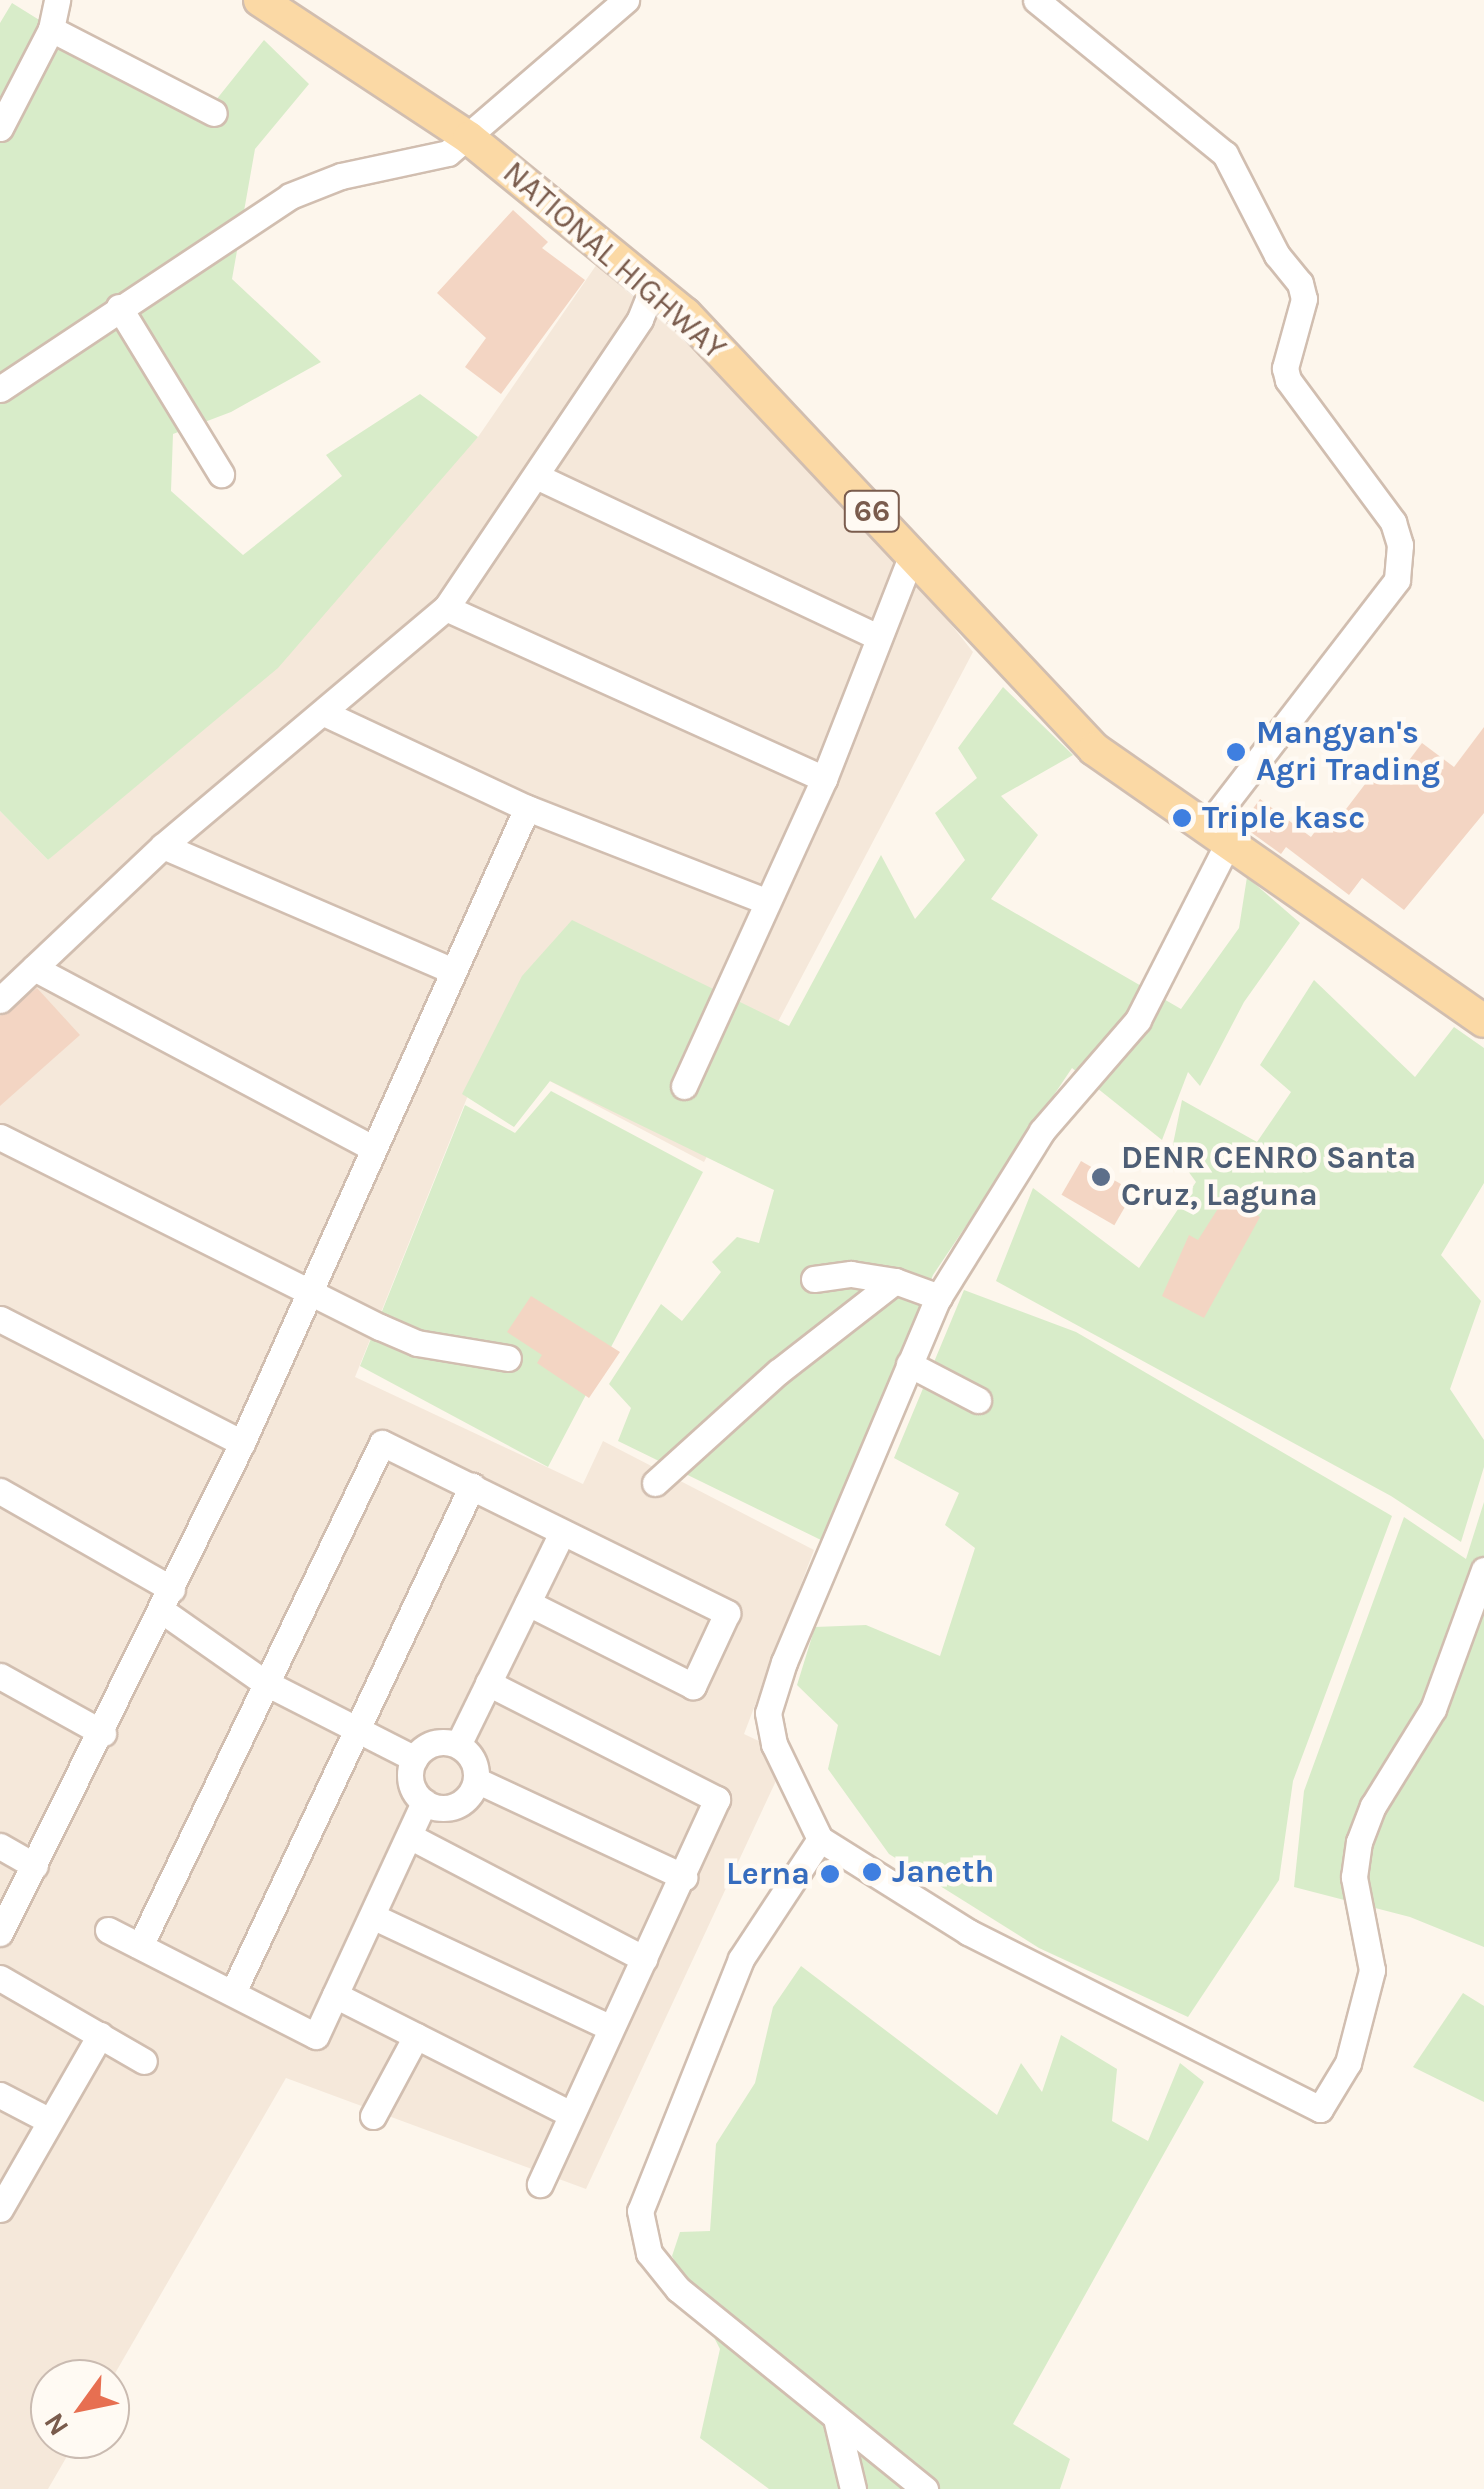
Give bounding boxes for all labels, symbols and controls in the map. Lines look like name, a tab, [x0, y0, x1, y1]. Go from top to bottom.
street label: NATIONAL HIGHWAY	[495, 154, 733, 368]
road number: 66	[842, 486, 902, 536]
place label: Mangyan's Agri Trading	[1256, 715, 1440, 790]
marker: Mangyan's Agri Trading	[1225, 741, 1247, 763]
place label: Triple kasc	[1202, 799, 1365, 837]
marker: Triple kasc	[1171, 807, 1193, 829]
place label: DENR CENRO Santa Cruz, Laguna	[1121, 1140, 1416, 1215]
marker: DENR CENRO Santa Cruz, Laguna	[1090, 1166, 1112, 1188]
place label: Janeth	[892, 1853, 994, 1891]
place label: Lerna	[726, 1855, 810, 1893]
marker: Janeth	[861, 1861, 883, 1883]
marker: Lerna	[819, 1863, 841, 1885]
north arrow	[30, 2359, 130, 2459]
text: N	[37, 2407, 75, 2442]

